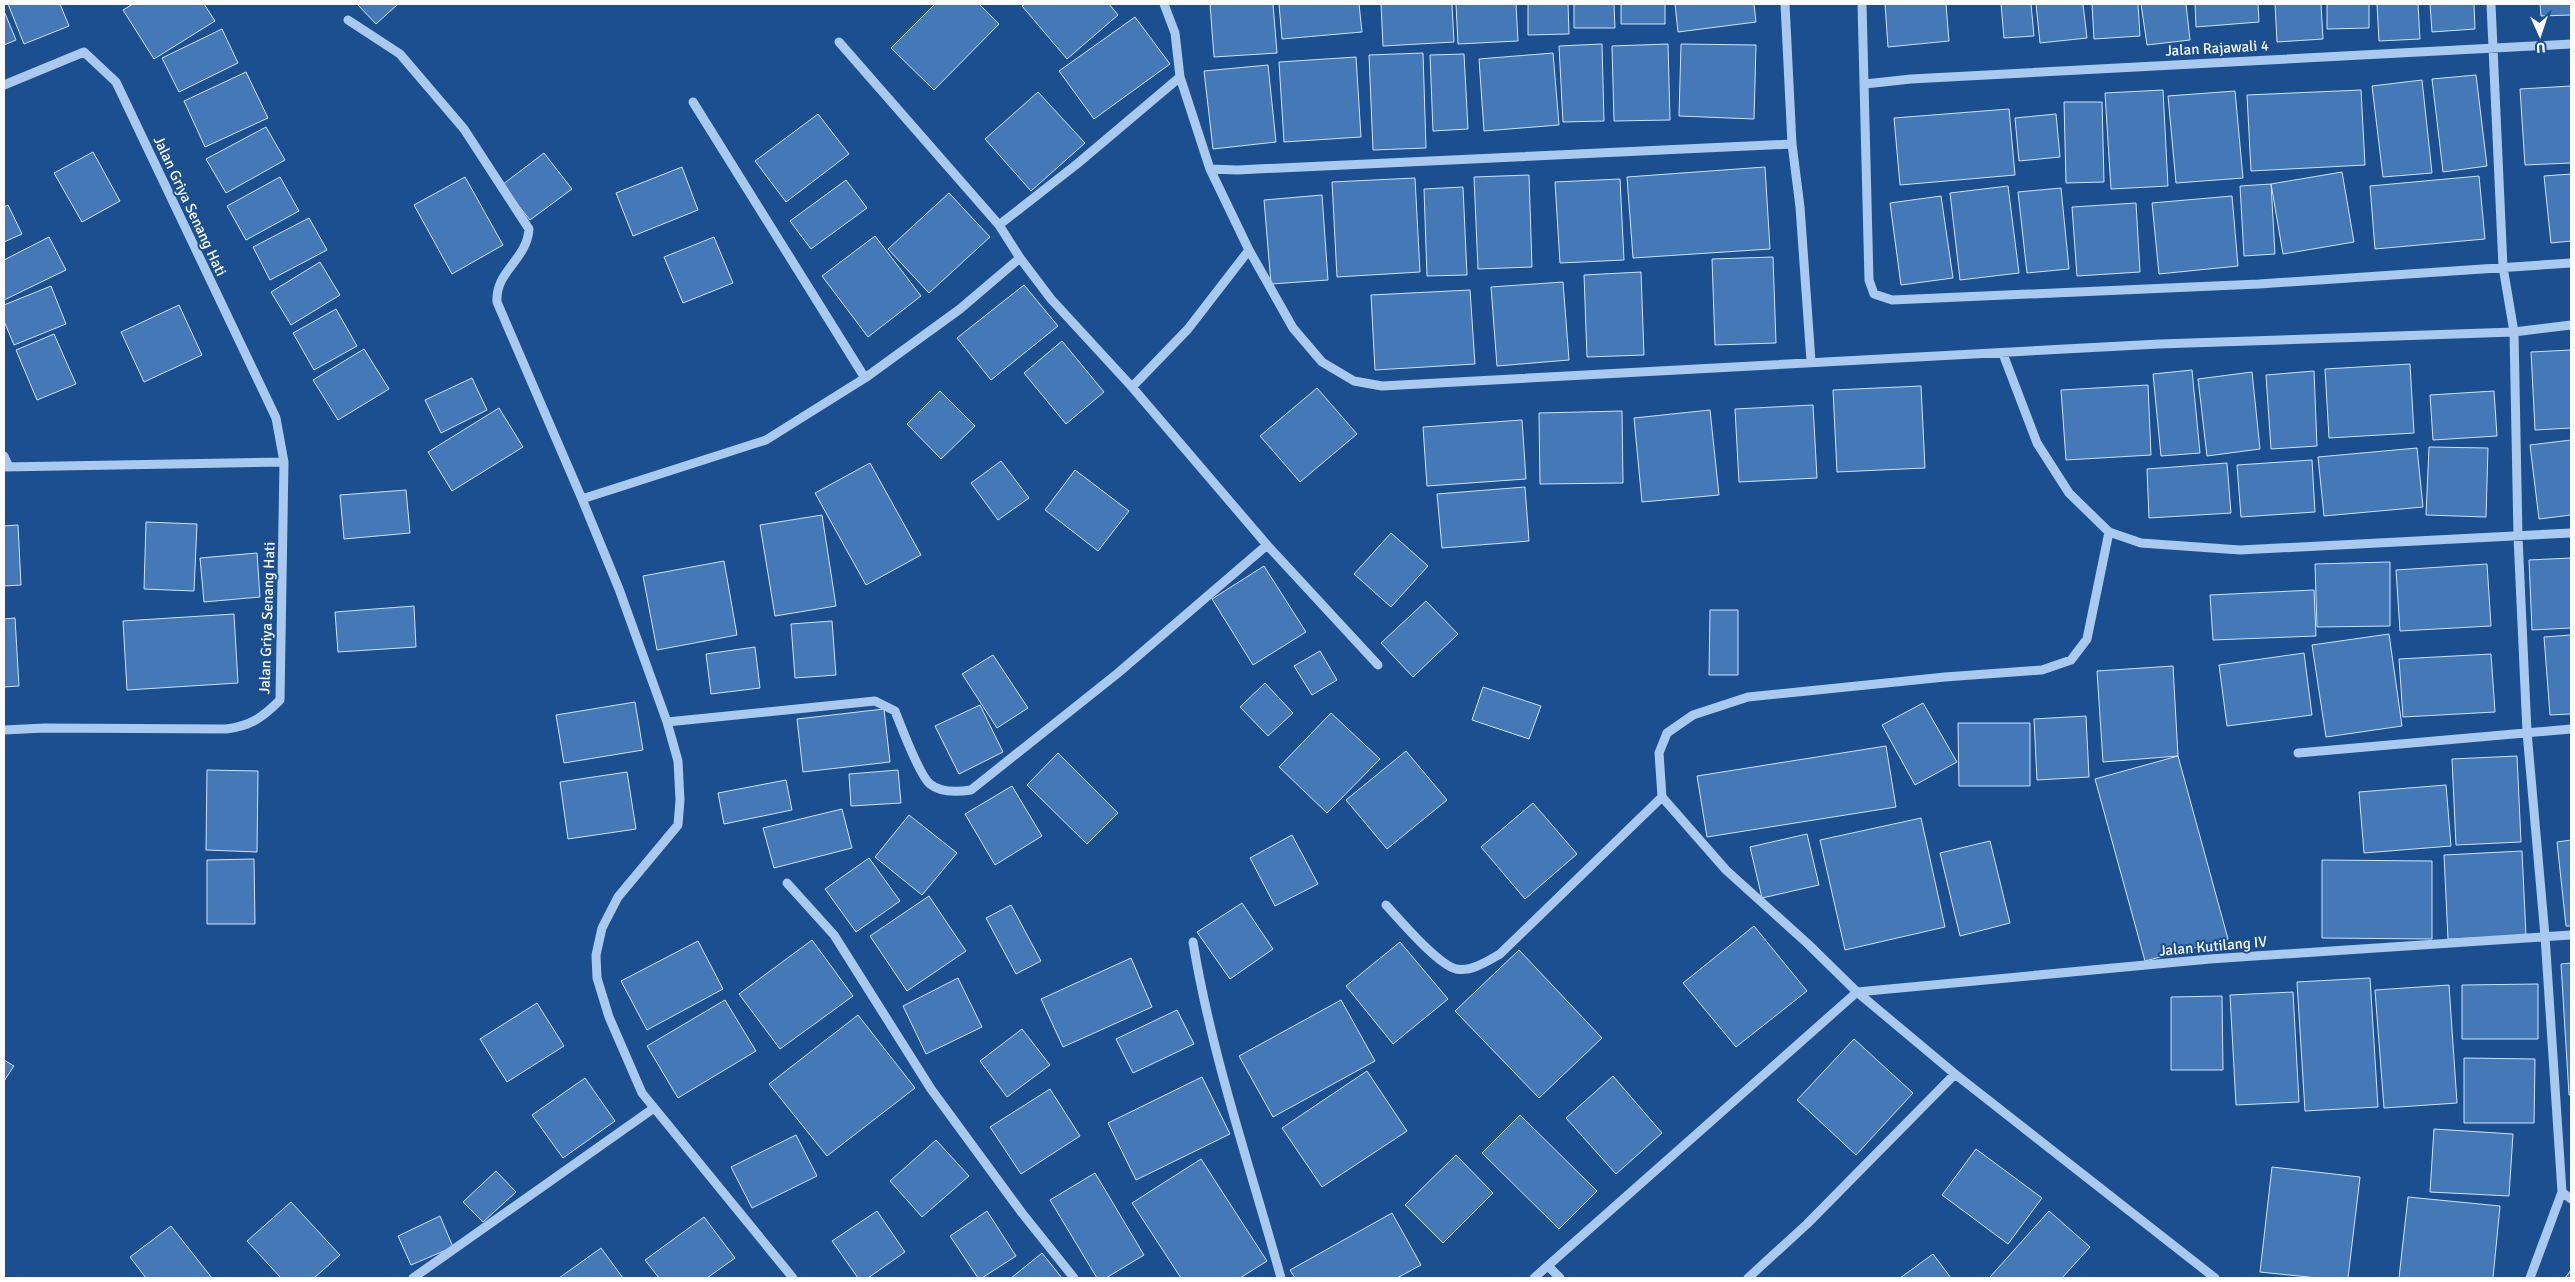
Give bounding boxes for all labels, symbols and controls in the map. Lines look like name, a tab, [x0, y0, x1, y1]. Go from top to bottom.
north arrow	[2515, 10, 2565, 60]
street label: Jalan Rajawali 4	[2165, 36, 2269, 60]
text: U	[2535, 39, 2546, 56]
street label: Jalan Griya Senang Hati	[150, 133, 230, 279]
street label: Jalan Griya Senang Hati	[255, 541, 279, 695]
street label: Jalan Kutilang IV	[2158, 932, 2268, 960]

